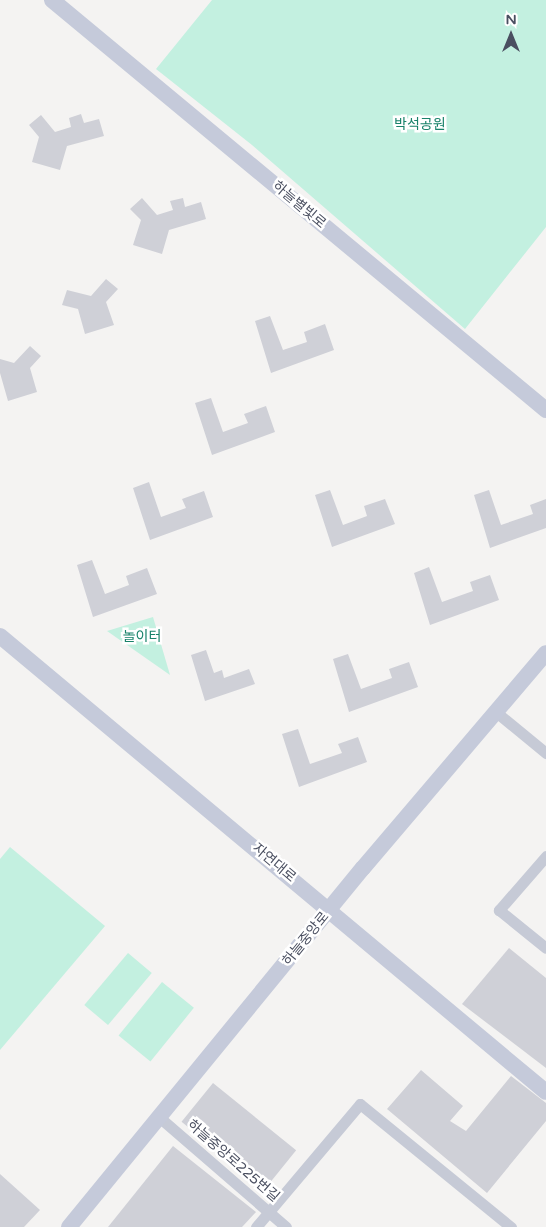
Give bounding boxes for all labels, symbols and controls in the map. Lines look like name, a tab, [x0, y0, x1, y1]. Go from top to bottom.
north arrow	[486, 10, 536, 60]
text: N	[505, 11, 517, 28]
park label: 박석공원	[394, 117, 446, 133]
street label: 하늘별빛로	[269, 178, 329, 232]
park label: 놀이터	[123, 629, 161, 645]
street label: 자연대로	[249, 840, 299, 886]
street label: 하늘중앙로	[279, 909, 333, 969]
street label: 하늘중앙로225번길	[184, 1116, 282, 1206]

